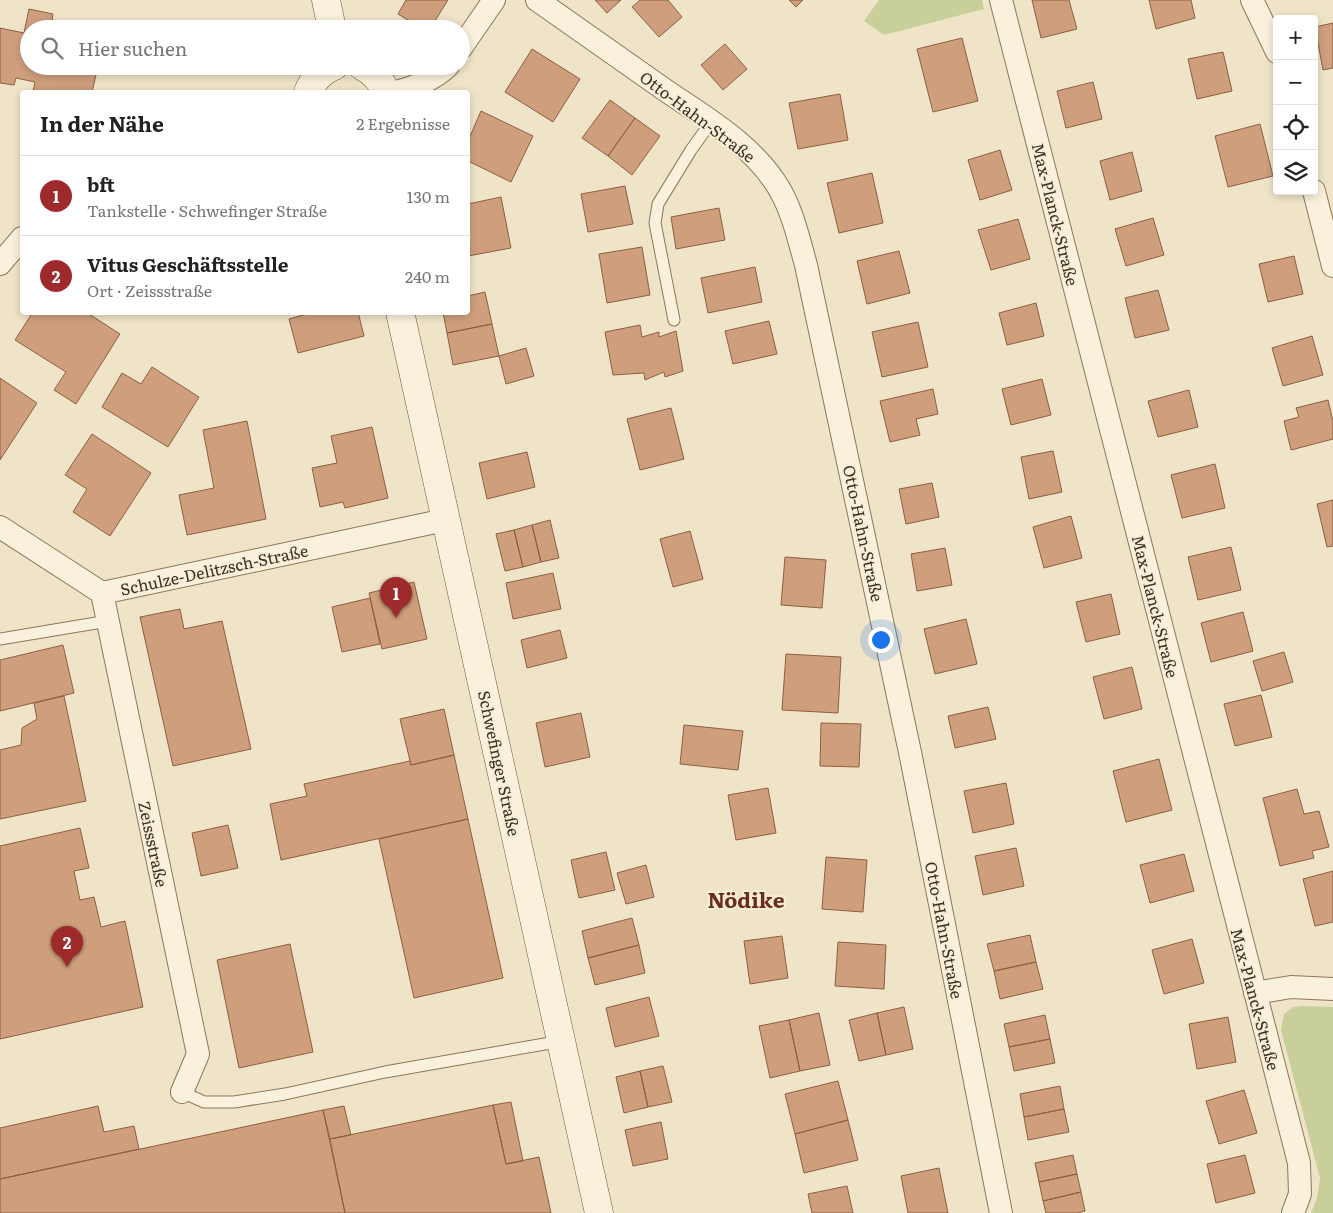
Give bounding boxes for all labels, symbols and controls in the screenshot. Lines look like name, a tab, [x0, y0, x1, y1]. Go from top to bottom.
map controls	[1273, 15, 1318, 195]
button: +	[1273, 15, 1318, 60]
search box	[20, 20, 470, 75]
icon: search	[38, 34, 66, 62]
text: Hier suchen	[78, 34, 187, 62]
button: −	[1273, 60, 1318, 105]
street label: Otto-Hahn-Straße	[635, 65, 761, 167]
button: locate	[1273, 105, 1318, 150]
text: In der Nähe	[40, 107, 164, 138]
text: 2 Ergebnisse	[356, 111, 450, 135]
street label: Max-Planck-Straße	[1027, 140, 1085, 288]
button: layers	[1273, 150, 1318, 195]
text: bft	[87, 170, 115, 198]
text: 1	[53, 184, 59, 208]
text: 130 m	[407, 184, 450, 208]
text: Tankstelle · Schwefinger Straße	[87, 198, 327, 222]
text: Vitus Geschäftsstelle	[87, 250, 289, 278]
text: 2	[52, 264, 60, 288]
text: 240 m	[405, 264, 450, 288]
text: Ort · Zeissstraße	[87, 278, 212, 302]
street label: Otto-Hahn-Straße	[838, 462, 890, 604]
street label: Max-Planck-Straße	[1127, 532, 1185, 680]
street label: Schulze-Delitzsch-Straße	[118, 537, 310, 601]
pin: 1	[380, 577, 412, 618]
your location	[868, 627, 894, 653]
street label: Schwefinger Straße	[473, 688, 527, 838]
street label: Zeissstraße	[133, 799, 175, 889]
street label: Otto-Hahn-Straße	[920, 859, 970, 1001]
district label: Nödike	[707, 883, 785, 914]
street label: Max-Planck-Straße	[1225, 925, 1287, 1073]
pin: 2	[51, 926, 83, 967]

